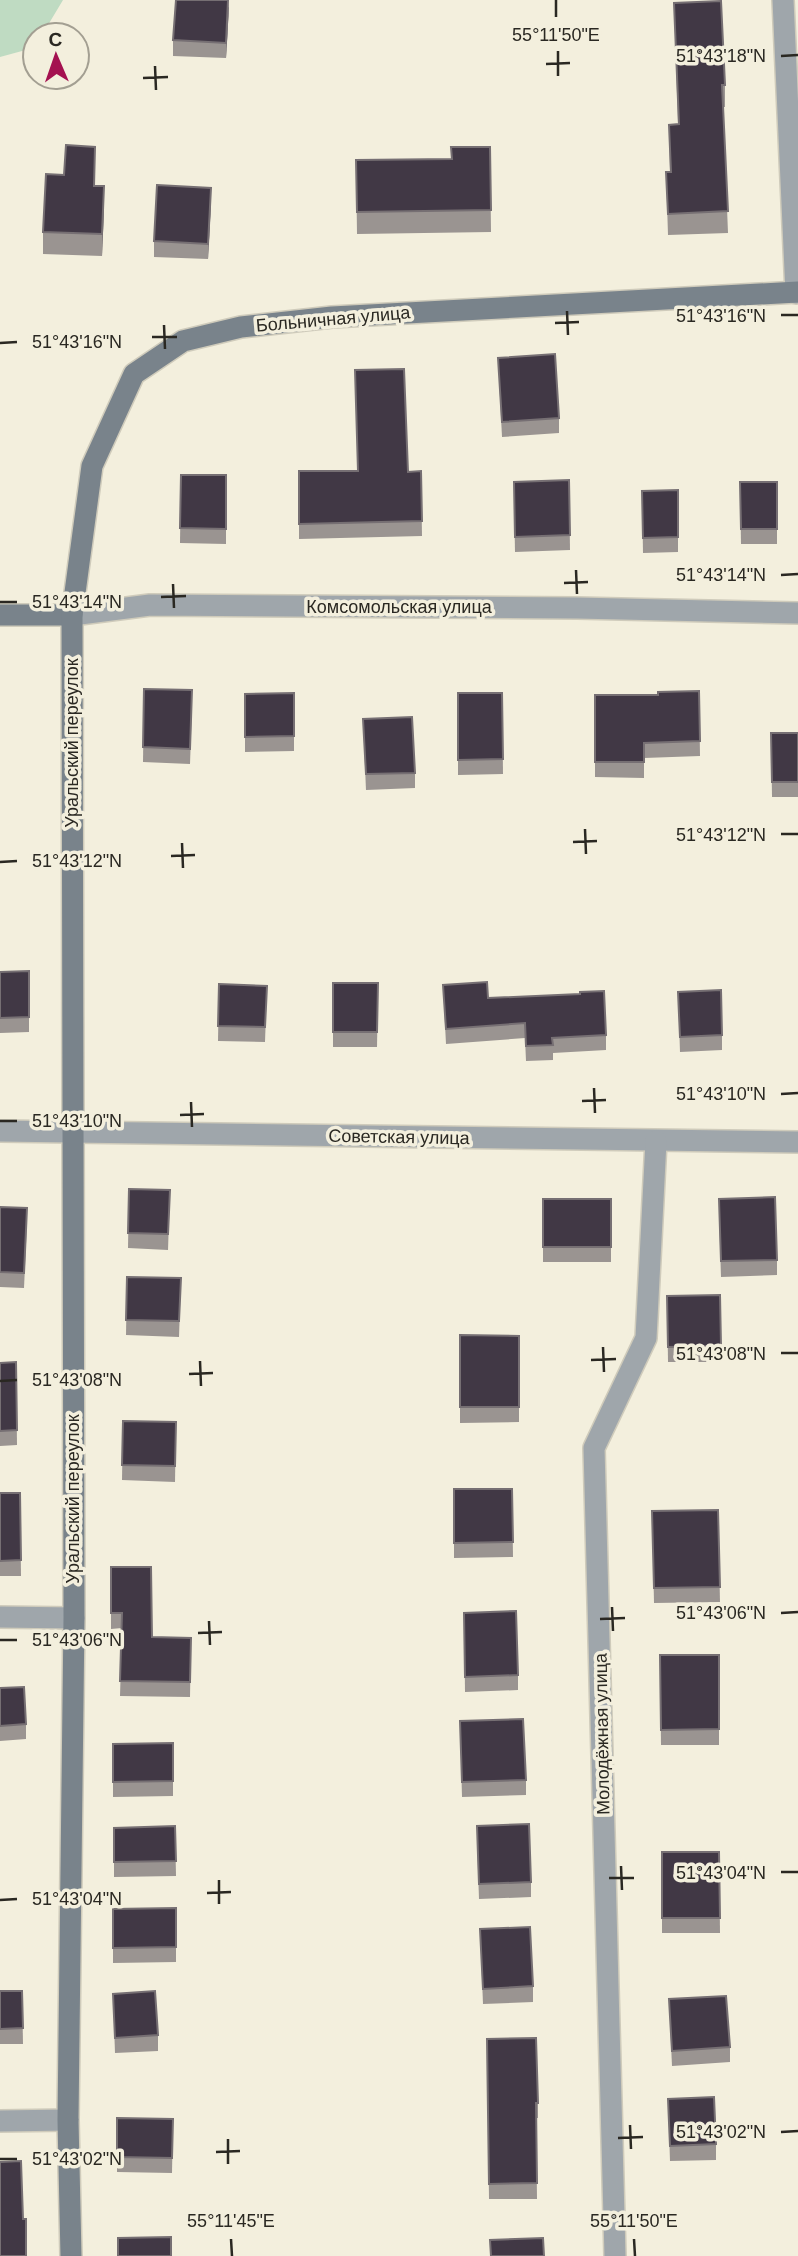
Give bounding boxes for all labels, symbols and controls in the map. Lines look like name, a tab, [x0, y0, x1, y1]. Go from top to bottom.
north arrow	[21, 21, 91, 91]
text: 55°11'50"E	[512, 25, 600, 45]
text: С	[48, 29, 63, 50]
text: 51°43'18"N	[676, 46, 766, 66]
street label: Больничная улица	[255, 302, 412, 336]
text: 51°43'16"N	[676, 306, 766, 326]
text: 51°43'16"N	[32, 332, 122, 352]
text: 51°43'14"N	[676, 565, 766, 585]
text: 51°43'14"N	[32, 592, 122, 612]
street label: Комсомольская улица	[306, 597, 493, 617]
street label: Уральский переулок	[62, 658, 82, 828]
text: 51°43'12"N	[676, 825, 766, 845]
text: 51°43'12"N	[32, 851, 122, 871]
text: 51°43'10"N	[676, 1084, 766, 1104]
text: 51°43'10"N	[32, 1111, 122, 1131]
street label: Советская улица	[328, 1126, 471, 1148]
text: 51°43'08"N	[676, 1344, 766, 1364]
text: 51°43'08"N	[32, 1370, 122, 1390]
street label: Уральский переулок	[63, 1414, 83, 1584]
text: 51°43'06"N	[676, 1603, 766, 1623]
text: 51°43'06"N	[32, 1630, 122, 1650]
street label: Молодёжная улица	[591, 1652, 613, 1815]
text: 51°43'04"N	[676, 1863, 766, 1883]
text: 51°43'04"N	[32, 1889, 122, 1909]
text: 51°43'02"N	[676, 2122, 766, 2142]
text: 51°43'02"N	[32, 2149, 122, 2169]
text: 55°11'45"E	[187, 2211, 275, 2231]
text: 55°11'50"E	[590, 2211, 678, 2231]

